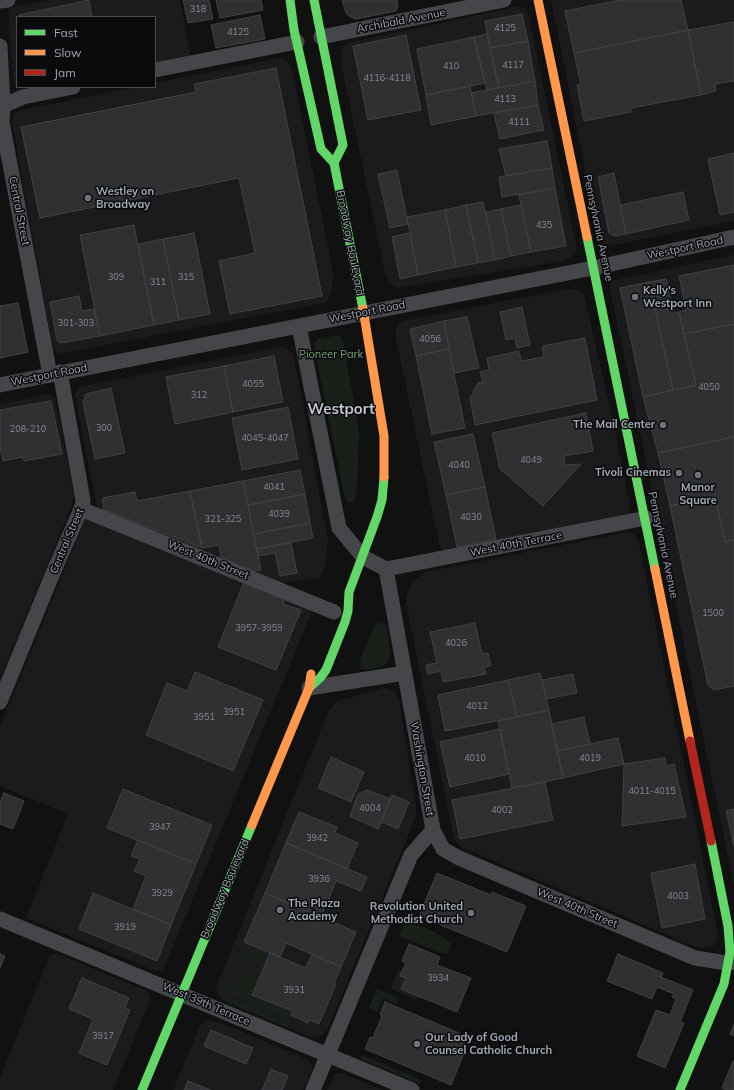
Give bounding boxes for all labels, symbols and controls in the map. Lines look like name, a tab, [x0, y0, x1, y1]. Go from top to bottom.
house number: 318	[190, 4, 206, 14]
street label: Archibald Avenue	[356, 6, 446, 36]
legend	[16, 16, 156, 88]
house number: 4125	[494, 23, 516, 33]
text: Fast	[54, 25, 78, 40]
house number: 4125	[227, 27, 249, 37]
text: Slow	[54, 45, 82, 60]
house number: 4117	[502, 60, 524, 70]
house number: 410	[443, 61, 459, 71]
text: Jam	[54, 65, 76, 80]
house number: 4116-4118	[363, 73, 411, 83]
house number: 4113	[494, 94, 516, 104]
house number: 4111	[508, 117, 530, 127]
street label: Pennsylvania Avenue	[580, 173, 616, 283]
street label: Central Street	[6, 175, 32, 247]
place label: Westley on Broadway	[96, 185, 154, 211]
street label: Broadway Boulevard	[333, 189, 367, 297]
marker: Westley on Broadway	[83, 193, 93, 203]
house number: 435	[536, 220, 552, 230]
street label: Westport Road	[646, 233, 724, 263]
house number: 309	[108, 272, 124, 282]
house number: 315	[178, 272, 194, 282]
house number: 311	[150, 277, 166, 287]
place label: Kelly's Westport Inn	[643, 284, 712, 310]
marker: Kelly's Westport Inn	[630, 292, 640, 302]
street label: Westport Road	[328, 298, 406, 326]
house number: 301-303	[58, 318, 94, 328]
house number: 4056	[419, 334, 441, 344]
park label: Pioneer Park	[299, 348, 363, 362]
street label: Westport Road	[10, 361, 88, 389]
house number: 4055	[242, 379, 264, 389]
house number: 4050	[698, 382, 720, 392]
house number: 312	[191, 390, 207, 400]
district label: Westport	[307, 400, 375, 418]
place label: The Mail Center	[573, 418, 655, 432]
marker: The Mail Center	[658, 420, 668, 430]
house number: 300	[96, 423, 112, 433]
house number: 208-210	[10, 424, 46, 434]
house number: 4045-4047	[241, 433, 289, 443]
house number: 4049	[520, 455, 542, 465]
house number: 4040	[448, 460, 470, 470]
place label: Tivoli Cinemas	[595, 466, 671, 480]
marker: Tivoli Cinemas	[674, 468, 684, 478]
marker: Manor Square	[693, 470, 703, 480]
place label: Manor Square	[679, 481, 717, 507]
house number: 4041	[263, 482, 285, 492]
street label: Pennsylvania Avenue	[645, 490, 681, 600]
street label: Central Street	[47, 506, 87, 576]
house number: 4039	[268, 509, 290, 519]
house number: 4030	[460, 512, 482, 522]
house number: 321-325	[205, 514, 241, 524]
street label: West 40th Terrace	[469, 529, 563, 559]
street label: West 40th Street	[165, 538, 251, 582]
house number: 1500	[702, 608, 724, 618]
house number: 3957-3959	[235, 623, 283, 633]
house number: 4026	[445, 638, 467, 648]
house number: 4012	[466, 701, 488, 711]
house number: 3951	[223, 707, 245, 717]
house number: 3951	[193, 712, 215, 722]
street label: Washington Street	[407, 721, 437, 817]
house number: 4010	[464, 753, 486, 763]
house number: 4019	[579, 753, 601, 763]
house number: 4011-4015	[628, 786, 676, 796]
house number: 4004	[359, 803, 381, 813]
house number: 4002	[491, 805, 513, 815]
house number: 3947	[149, 822, 171, 832]
house number: 3942	[306, 833, 328, 843]
street label: Broadway Boulevard	[198, 837, 252, 941]
house number: 3936	[308, 874, 330, 884]
street label: West 40th Street	[535, 885, 619, 931]
house number: 3929	[151, 888, 173, 898]
house number: 4003	[667, 891, 689, 901]
place label: The Plaza Academy	[288, 897, 340, 923]
place label: Revolution United Methodist Church	[370, 900, 463, 926]
marker: The Plaza Academy	[275, 905, 285, 915]
marker: Revolution United Methodist Church	[466, 908, 476, 918]
house number: 3919	[114, 922, 136, 932]
house number: 3934	[427, 973, 449, 983]
street label: West 39th Terrace	[160, 980, 252, 1028]
house number: 3931	[283, 985, 305, 995]
house number: 3917	[92, 1031, 114, 1041]
place label: Our Lady of Good Counsel Catholic Church	[425, 1031, 552, 1057]
marker: Our Lady of Good Counsel Catholic Church	[412, 1039, 422, 1049]

